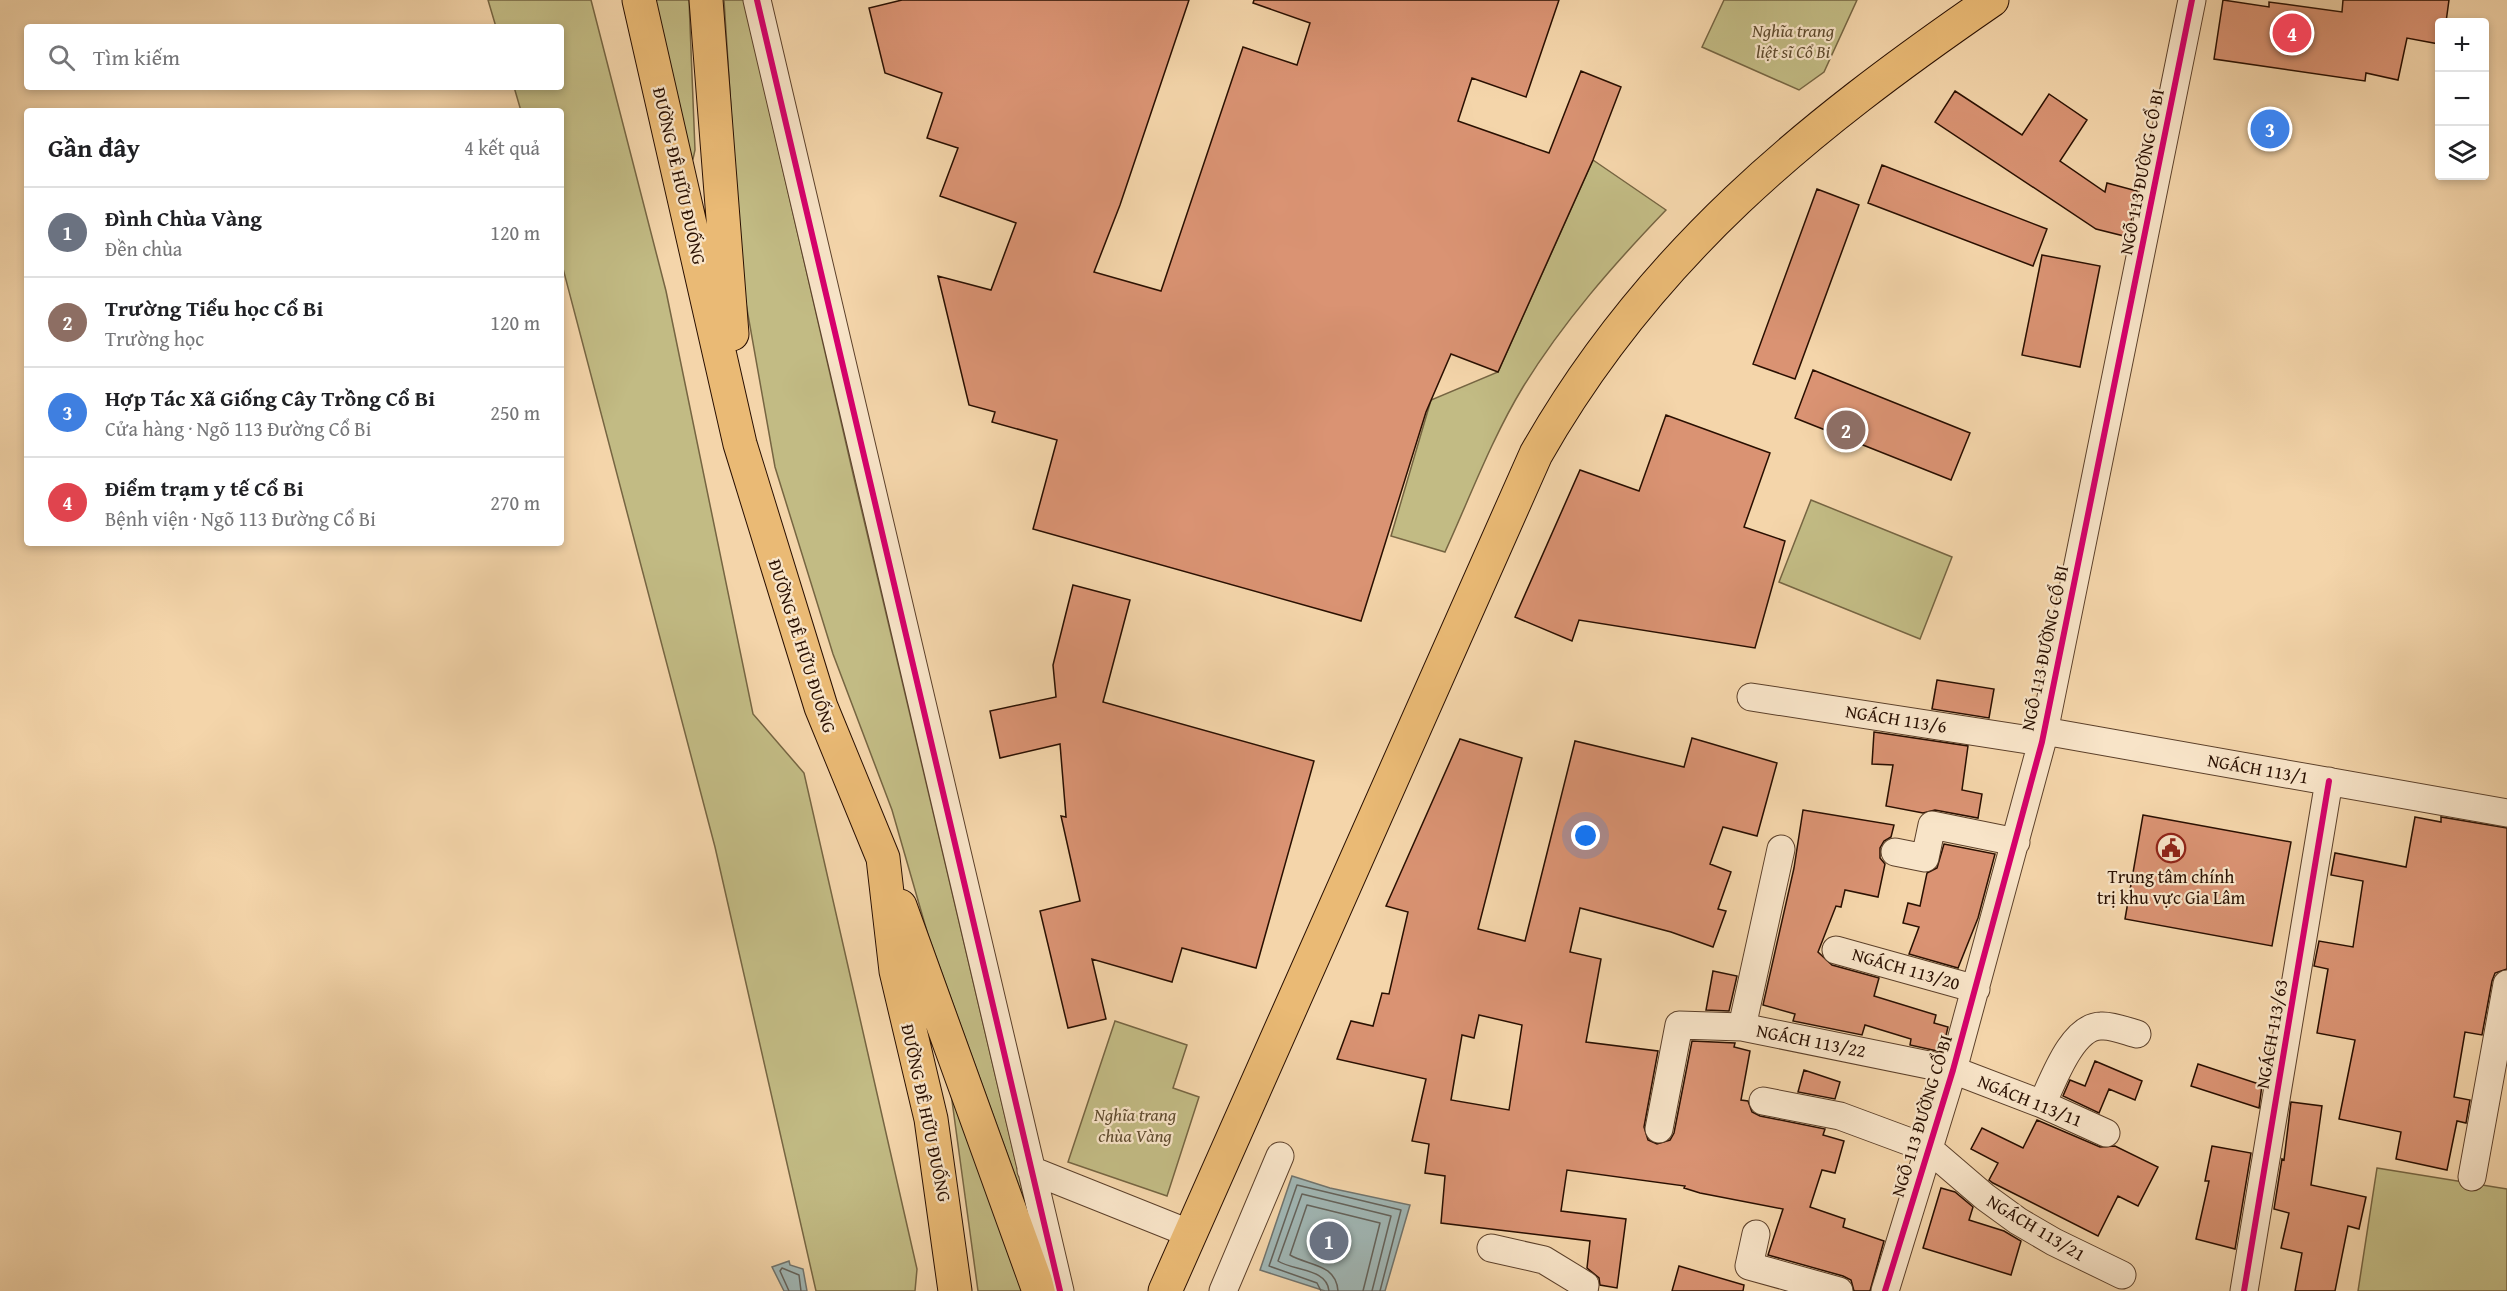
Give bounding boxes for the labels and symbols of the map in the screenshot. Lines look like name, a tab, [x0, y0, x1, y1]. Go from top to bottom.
pin: 4	[2272, 10, 2312, 56]
park label: Nghĩa trang liệt sĩ Cổ Bi	[1751, 17, 1834, 65]
street label: ĐƯỜNG ĐÊ HỮU ĐUỐNG	[646, 85, 713, 268]
street label: NGÕ 113 ĐƯỜNG CỔ BI	[2112, 87, 2171, 257]
pin: 3	[2250, 106, 2290, 152]
pin: 2	[1826, 408, 1866, 452]
street label: ĐƯỜNG ĐÊ HỮU ĐUỐNG	[762, 555, 843, 737]
street label: NGÕ 113 ĐƯỜNG CỔ BI	[2014, 563, 2075, 733]
street label: NGÁCH 113/6	[1844, 697, 1949, 740]
street label: NGÁCH 113/1	[2205, 746, 2311, 791]
your location	[1571, 821, 1600, 850]
public building icon: Trung tâm chính trị khu vực Gia Lâm	[2155, 832, 2187, 864]
place label: Trung tâm chính trị khu vực Gia Lâm	[2097, 863, 2245, 911]
street label: NGÁCH 113/20	[1849, 940, 1963, 997]
street label: NGÁCH 113/63	[2249, 977, 2294, 1091]
street label: NGÁCH 113/22	[1754, 1017, 1868, 1064]
street label: ĐƯỜNG ĐÊ HỮU ĐUỐNG	[894, 1021, 959, 1205]
street label: NGÕ 113 ĐƯỜNG CỔ BI	[1884, 1031, 1959, 1200]
street label: NGÁCH 113/11	[1974, 1067, 2087, 1134]
park label: Nghĩa trang chùa Vàng	[1093, 1101, 1176, 1149]
street label: NGÁCH 113/21	[1982, 1187, 2091, 1268]
pin: 1	[1310, 1218, 1348, 1264]

